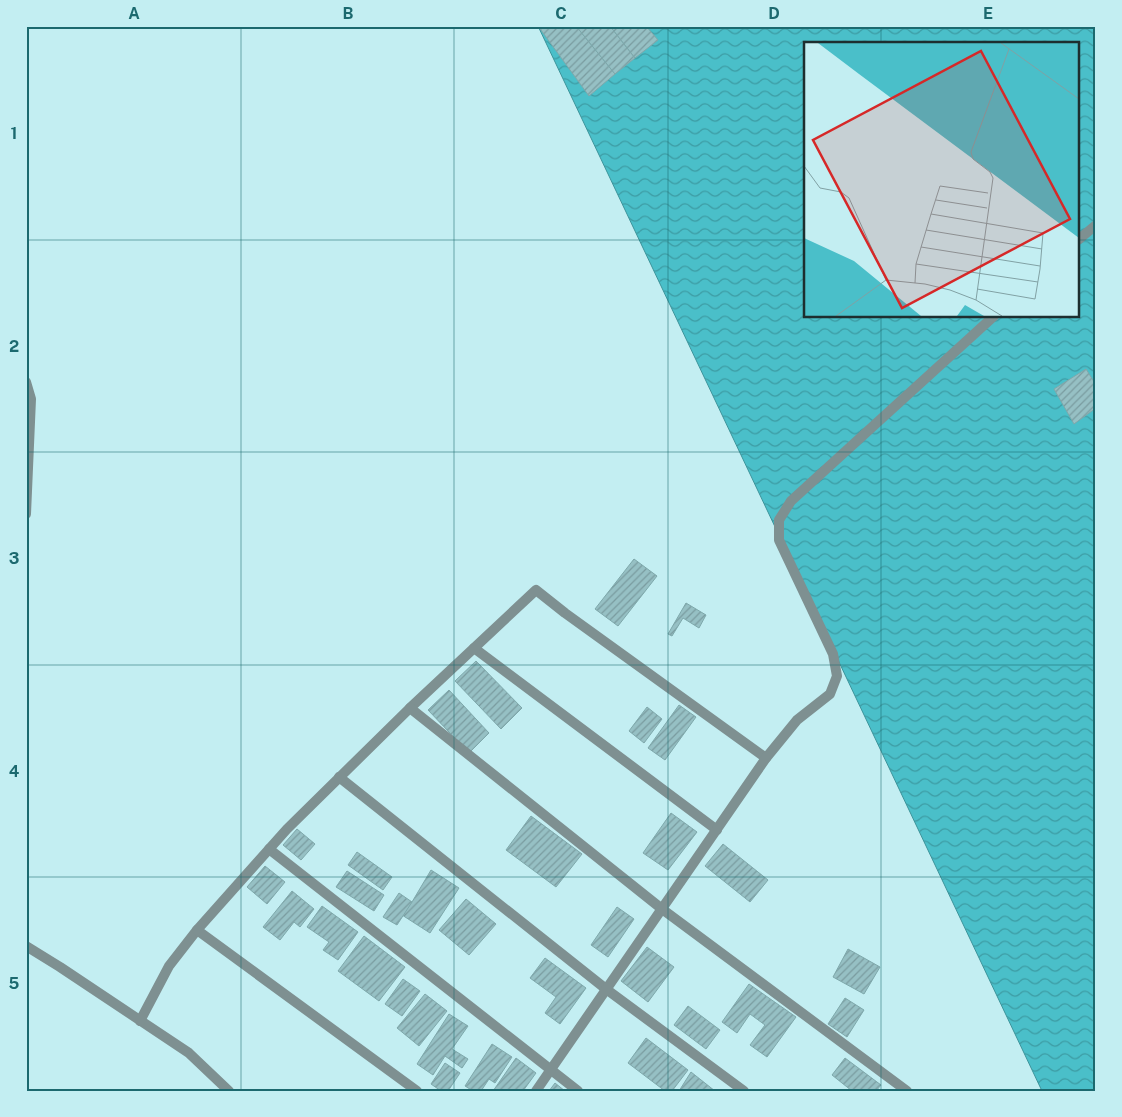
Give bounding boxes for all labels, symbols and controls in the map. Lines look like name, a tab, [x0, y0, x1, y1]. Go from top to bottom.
text: A	[128, 4, 140, 23]
text: B	[343, 4, 354, 23]
text: C	[555, 4, 567, 23]
text: D	[768, 4, 780, 23]
text: E	[983, 4, 993, 23]
inset map	[804, 42, 1080, 318]
text: 1	[11, 124, 17, 143]
text: 2	[9, 337, 19, 356]
text: 3	[9, 549, 19, 568]
text: 4	[9, 762, 20, 781]
text: 5	[9, 974, 20, 993]

